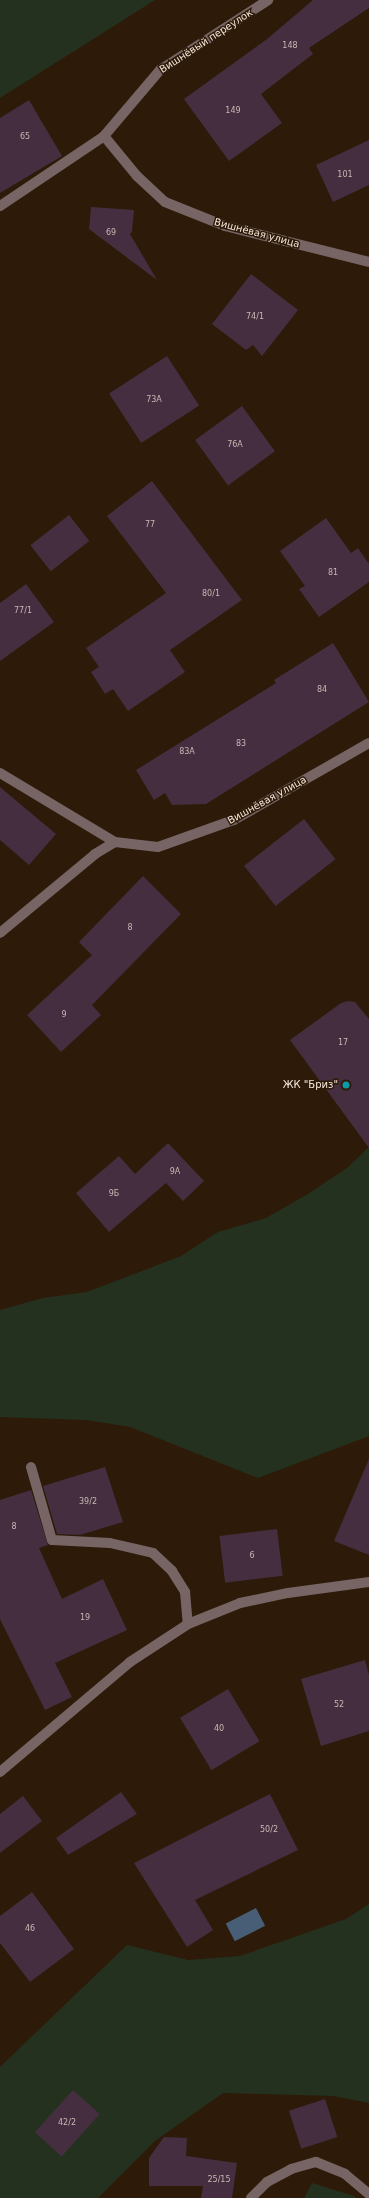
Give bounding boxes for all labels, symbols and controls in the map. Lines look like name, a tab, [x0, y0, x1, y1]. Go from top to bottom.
street label: Вишнёвый переулок	[157, 6, 255, 76]
house number: 148	[282, 41, 298, 51]
house number: 149	[225, 106, 241, 116]
house number: 65	[20, 132, 30, 142]
house number: 101	[337, 170, 353, 180]
street label: Вишнёвая улица	[213, 216, 301, 250]
house number: 69	[106, 228, 116, 238]
house number: 74/1	[246, 312, 264, 322]
house number: 73А	[146, 395, 162, 405]
house number: 76А	[227, 440, 243, 450]
house number: 77	[145, 520, 155, 530]
house number: 81	[328, 568, 338, 578]
house number: 80/1	[202, 589, 220, 599]
house number: 77/1	[14, 606, 32, 616]
house number: 84	[317, 685, 327, 695]
house number: 83	[236, 739, 246, 749]
house number: 83А	[179, 747, 195, 757]
street label: Вишнёвая улица	[226, 773, 308, 827]
house number: 8	[127, 923, 133, 933]
house number: 9	[61, 1010, 67, 1020]
house number: 17	[338, 1038, 348, 1048]
place label: ЖК "Бриз"	[283, 1079, 338, 1091]
marker: ЖК "Бриз"	[341, 1080, 351, 1090]
house number: 9А	[170, 1167, 180, 1177]
house number: 9Б	[109, 1189, 119, 1199]
house number: 39/2	[79, 1497, 97, 1507]
house number: 8	[11, 1522, 17, 1532]
house number: 6	[249, 1551, 255, 1561]
house number: 19	[80, 1613, 90, 1623]
house number: 52	[334, 1700, 344, 1710]
house number: 40	[214, 1724, 224, 1734]
house number: 50/2	[260, 1825, 278, 1835]
house number: 46	[25, 1924, 35, 1934]
house number: 42/2	[58, 2118, 76, 2128]
house number: 25/15	[207, 2175, 231, 2185]

